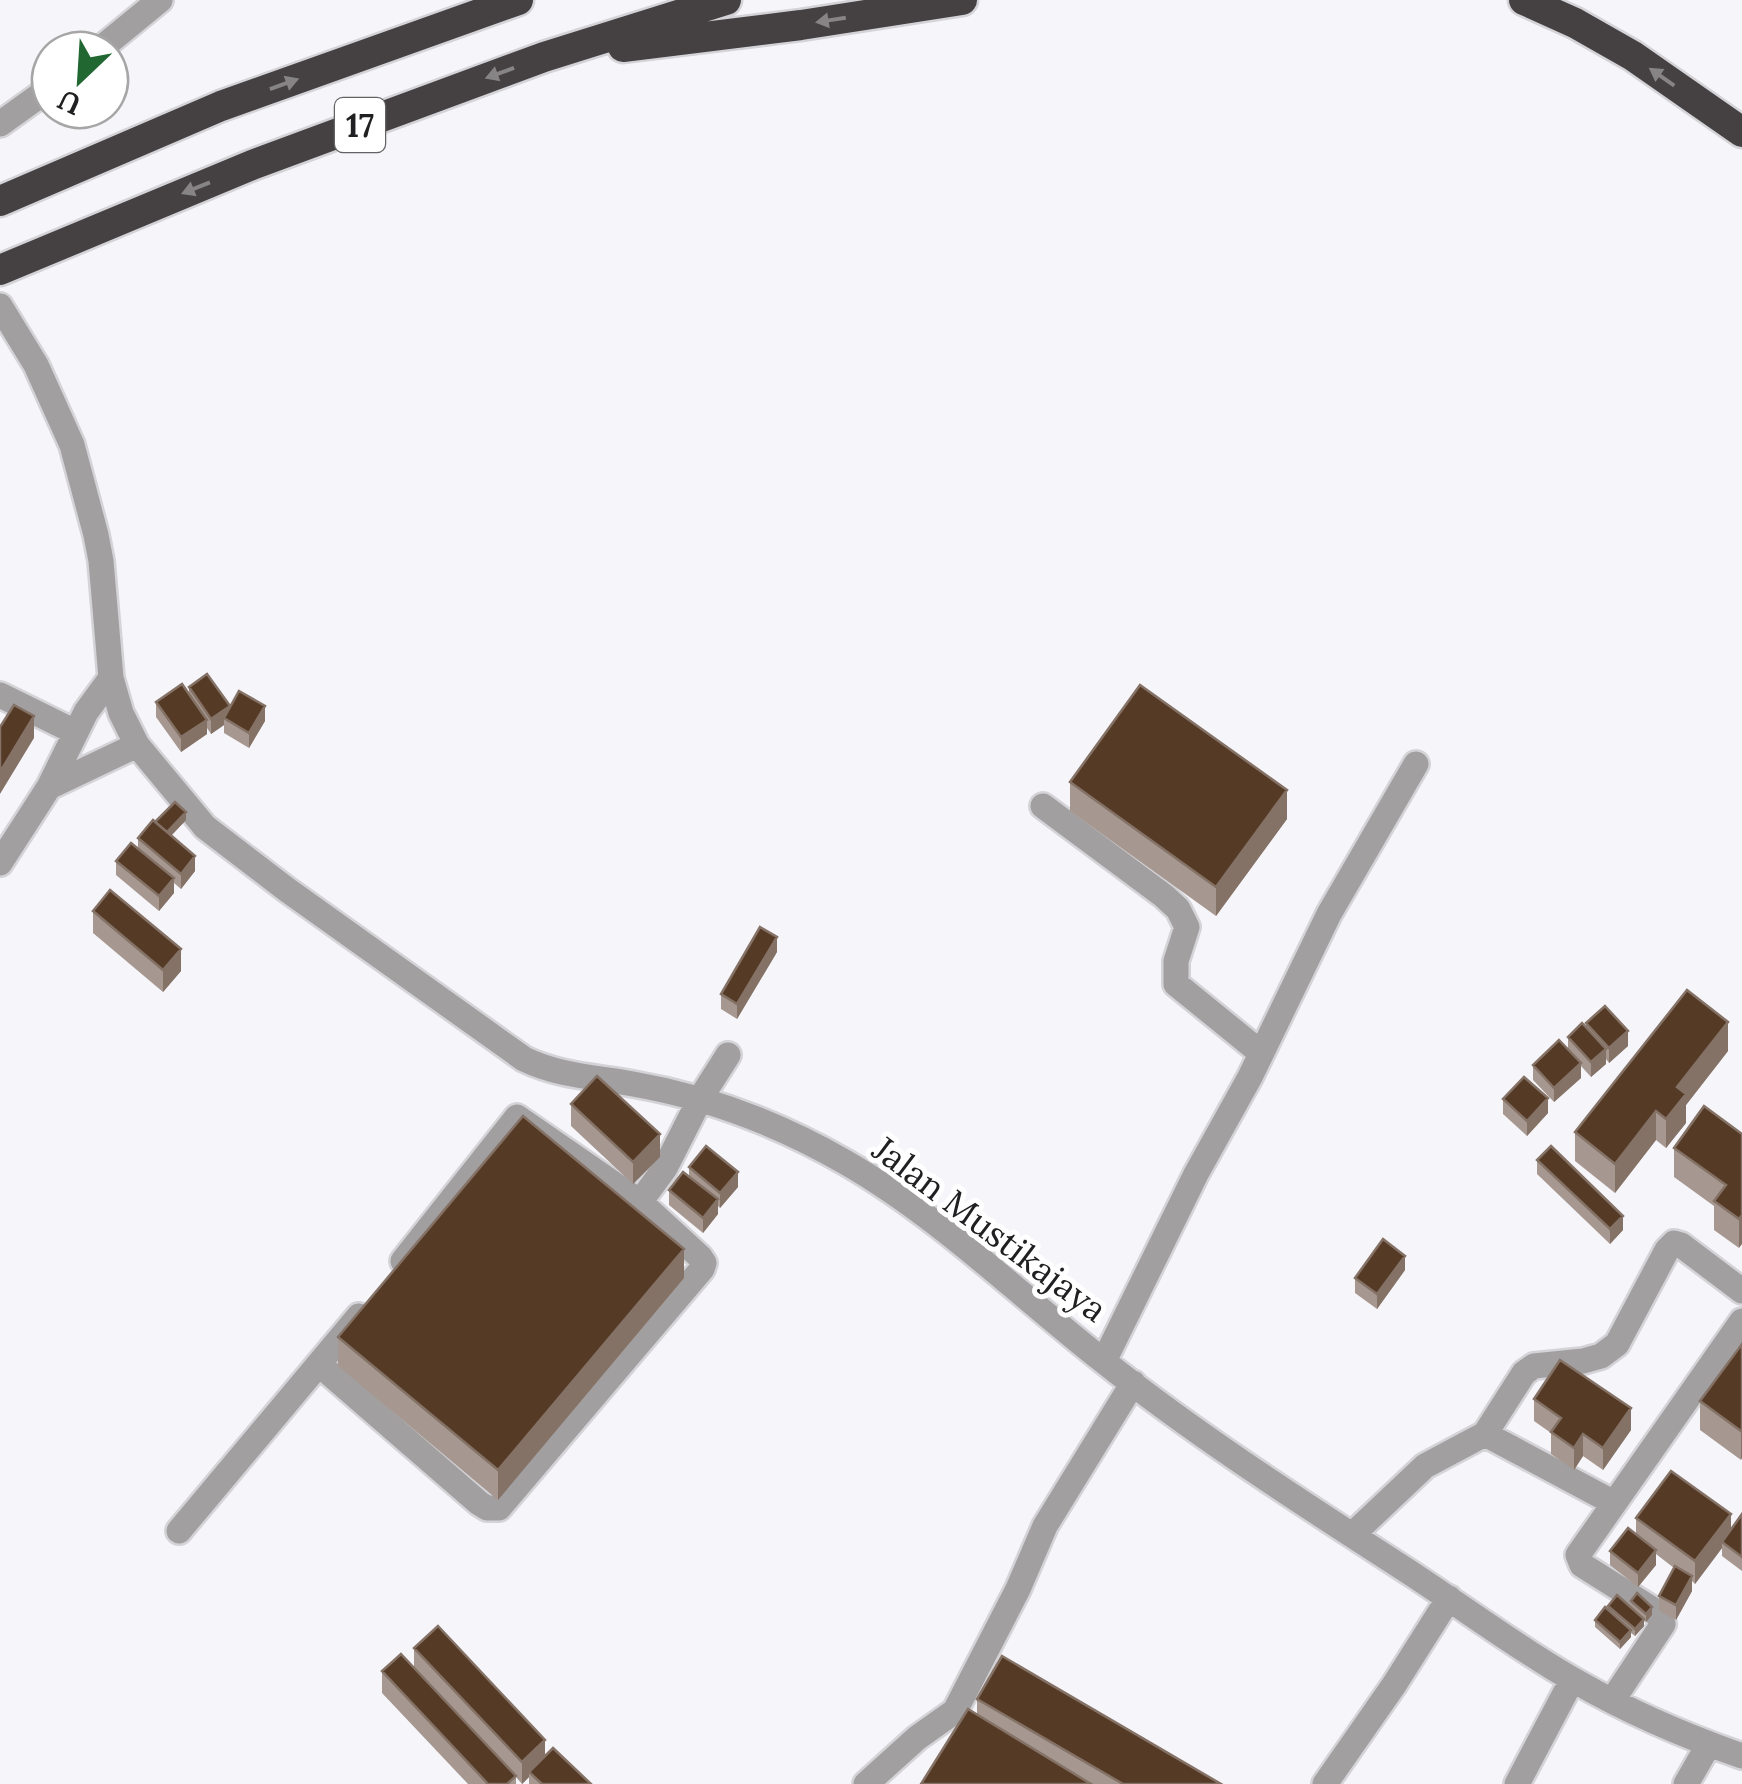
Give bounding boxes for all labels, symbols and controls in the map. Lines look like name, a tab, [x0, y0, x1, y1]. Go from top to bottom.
one-way arrow	[815, 13, 847, 29]
north arrow	[30, 30, 130, 130]
one-way arrow	[485, 66, 515, 81]
one-way arrow	[1649, 68, 1675, 87]
one-way arrow	[269, 75, 299, 90]
text: U	[52, 82, 87, 123]
road number: 17	[335, 98, 385, 152]
one-way arrow	[181, 181, 211, 197]
street label: Jalan Mustikajaya	[863, 1126, 1116, 1332]

